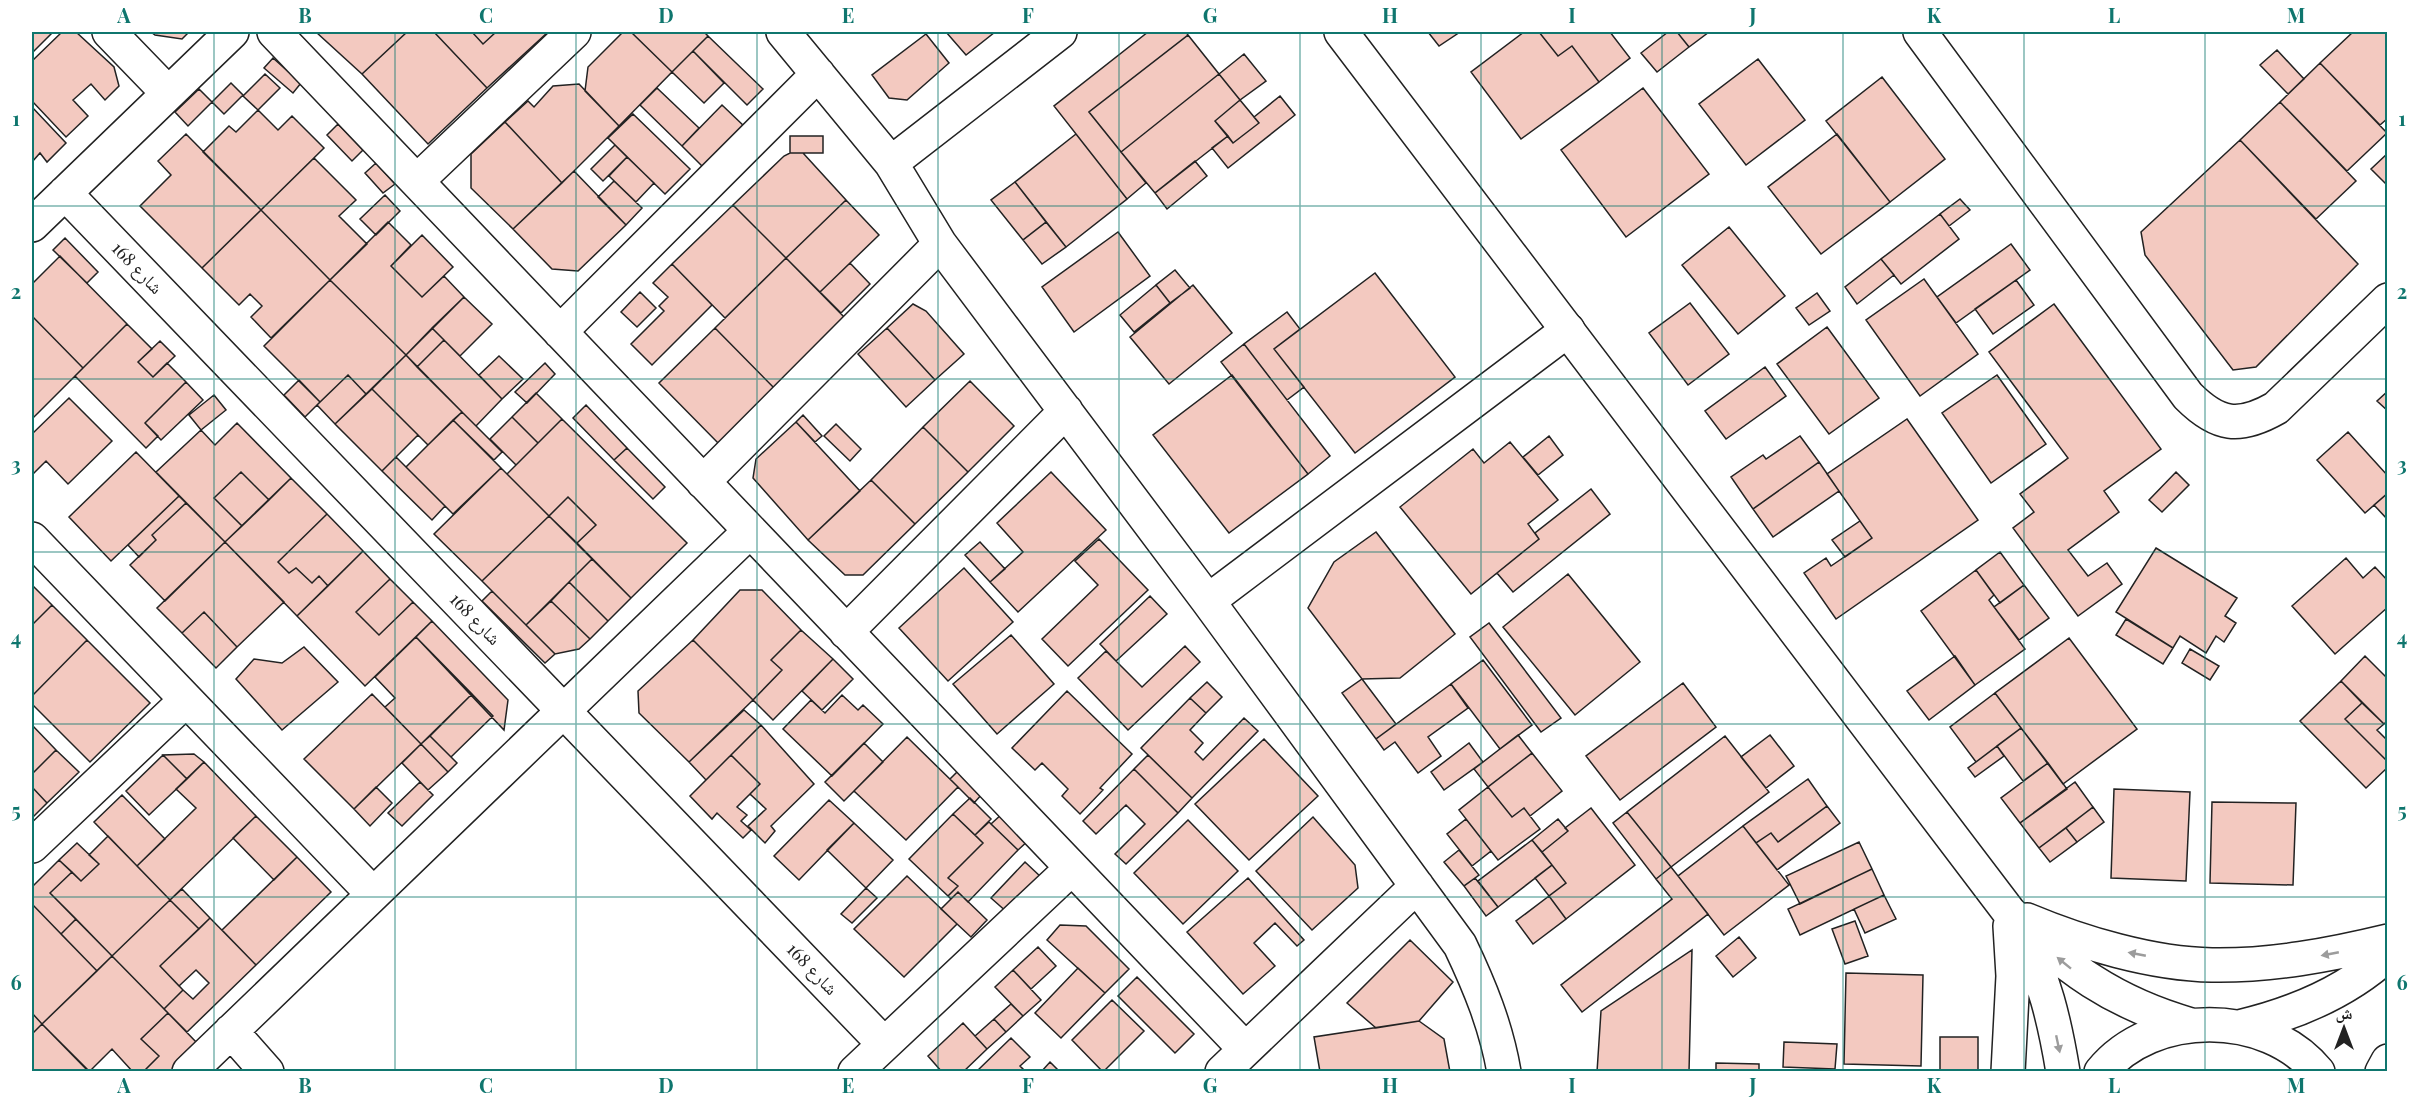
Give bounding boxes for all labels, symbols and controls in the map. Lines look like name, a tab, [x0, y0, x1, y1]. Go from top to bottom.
text: A	[116, 1, 131, 28]
text: B	[298, 1, 312, 28]
text: C	[479, 1, 493, 28]
text: D	[658, 1, 674, 28]
text: E	[842, 1, 854, 28]
text: F	[1022, 1, 1034, 28]
text: G	[1203, 1, 1218, 28]
text: H	[1382, 1, 1398, 28]
text: I	[1568, 1, 1576, 28]
text: J	[1748, 1, 1757, 28]
text: K	[1927, 1, 1942, 28]
text: L	[2108, 1, 2120, 28]
text: M	[2287, 1, 2305, 28]
text: 1	[12, 104, 20, 131]
text: 1	[2398, 104, 2406, 131]
street label: شارع 168	[107, 236, 169, 299]
text: 2	[11, 277, 21, 304]
text: 2	[2397, 277, 2407, 304]
text: 3	[11, 450, 21, 477]
text: 3	[2397, 450, 2407, 477]
street label: شارع 168	[445, 587, 507, 650]
text: 4	[11, 623, 21, 650]
text: 4	[2397, 623, 2407, 650]
text: 5	[11, 796, 21, 823]
text: 5	[2397, 796, 2407, 823]
street label: شارع 168	[782, 937, 844, 1000]
one-way arrow	[2127, 949, 2146, 958]
one-way arrow	[2321, 950, 2340, 959]
one-way arrow	[2056, 957, 2072, 970]
text: 6	[10, 968, 22, 995]
text: 6	[2396, 968, 2408, 995]
north arrow	[2314, 998, 2374, 1058]
text: ش	[2336, 1002, 2353, 1023]
one-way arrow	[2054, 1035, 2064, 1054]
text: A	[116, 1071, 131, 1098]
text: B	[298, 1071, 312, 1098]
text: C	[479, 1071, 493, 1098]
text: D	[658, 1071, 674, 1098]
text: E	[842, 1071, 854, 1098]
text: F	[1022, 1071, 1034, 1098]
text: G	[1203, 1071, 1218, 1098]
text: H	[1382, 1071, 1398, 1098]
text: I	[1568, 1071, 1576, 1098]
text: J	[1748, 1071, 1757, 1098]
text: K	[1927, 1071, 1942, 1098]
text: L	[2108, 1071, 2120, 1098]
text: M	[2287, 1071, 2305, 1098]

